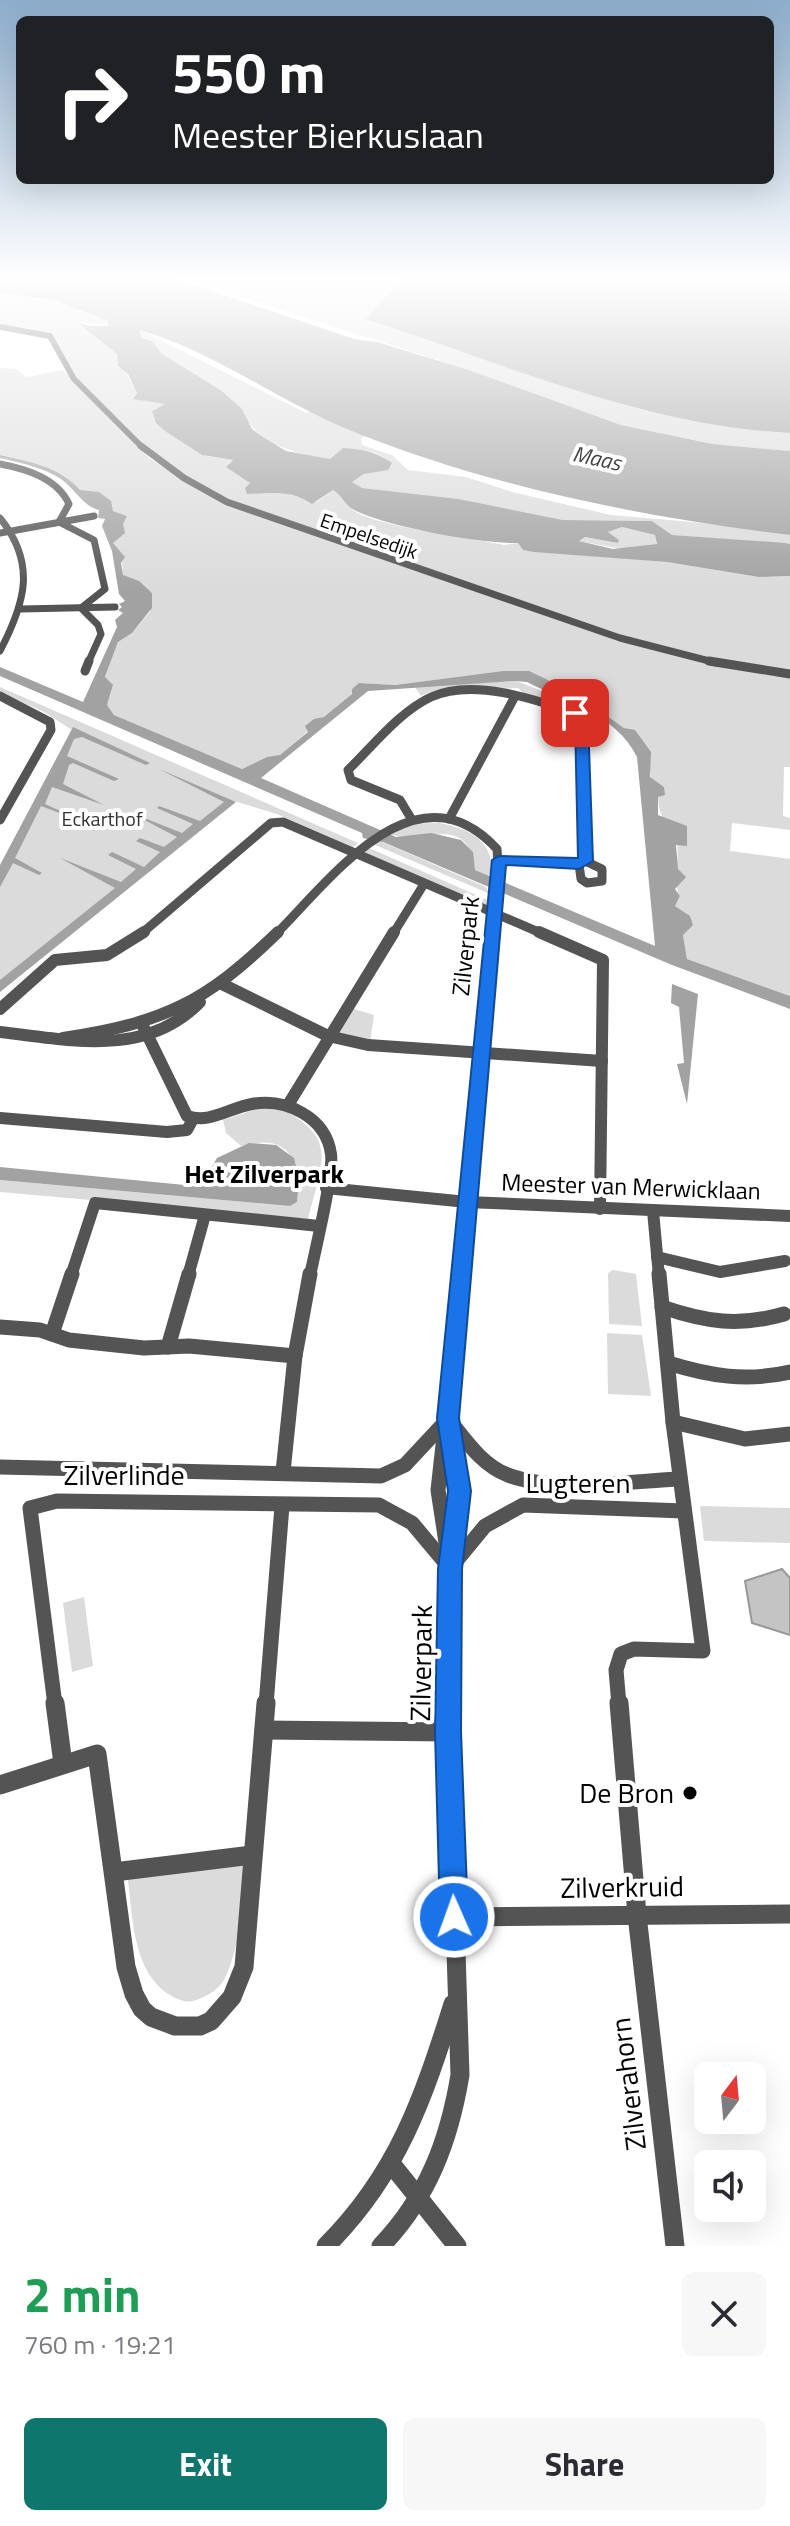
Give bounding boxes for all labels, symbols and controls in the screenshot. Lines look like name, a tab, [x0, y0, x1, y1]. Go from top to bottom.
text: 550 m	[172, 30, 325, 115]
icon: right	[40, 48, 144, 152]
text: Meester Bierkuslaan	[172, 107, 484, 162]
water label: Maas	[570, 436, 626, 480]
street label: Empelsedijk	[316, 504, 423, 567]
pin	[541, 679, 609, 747]
icon: arrive	[553, 691, 597, 735]
park label: Eckarthof	[62, 803, 143, 834]
street label: Zilverpark	[442, 894, 488, 997]
district label: Het Zilverpark	[184, 1154, 344, 1193]
street label: Meester van Merwicklaan	[501, 1163, 761, 1209]
street label: Zilverlinde	[63, 1453, 185, 1496]
street label: Lugteren	[525, 1461, 631, 1504]
street label: Zilverpark	[398, 1604, 443, 1722]
place label: De Bron	[579, 1771, 674, 1814]
marker: De Bron	[681, 1784, 699, 1802]
street label: Zilverkruid	[560, 1864, 684, 1909]
position arrow	[412, 1875, 496, 1959]
street label: Zilverahorn	[598, 2015, 657, 2153]
north arrow	[694, 2062, 766, 2134]
map controls	[694, 2062, 766, 2222]
button: sound	[694, 2150, 766, 2222]
text: 2 min	[24, 2258, 141, 2331]
button: close	[682, 2272, 766, 2356]
text: 760 m · 19:21	[24, 2325, 176, 2364]
button: Exit	[24, 2418, 387, 2510]
button: Share	[403, 2418, 766, 2510]

